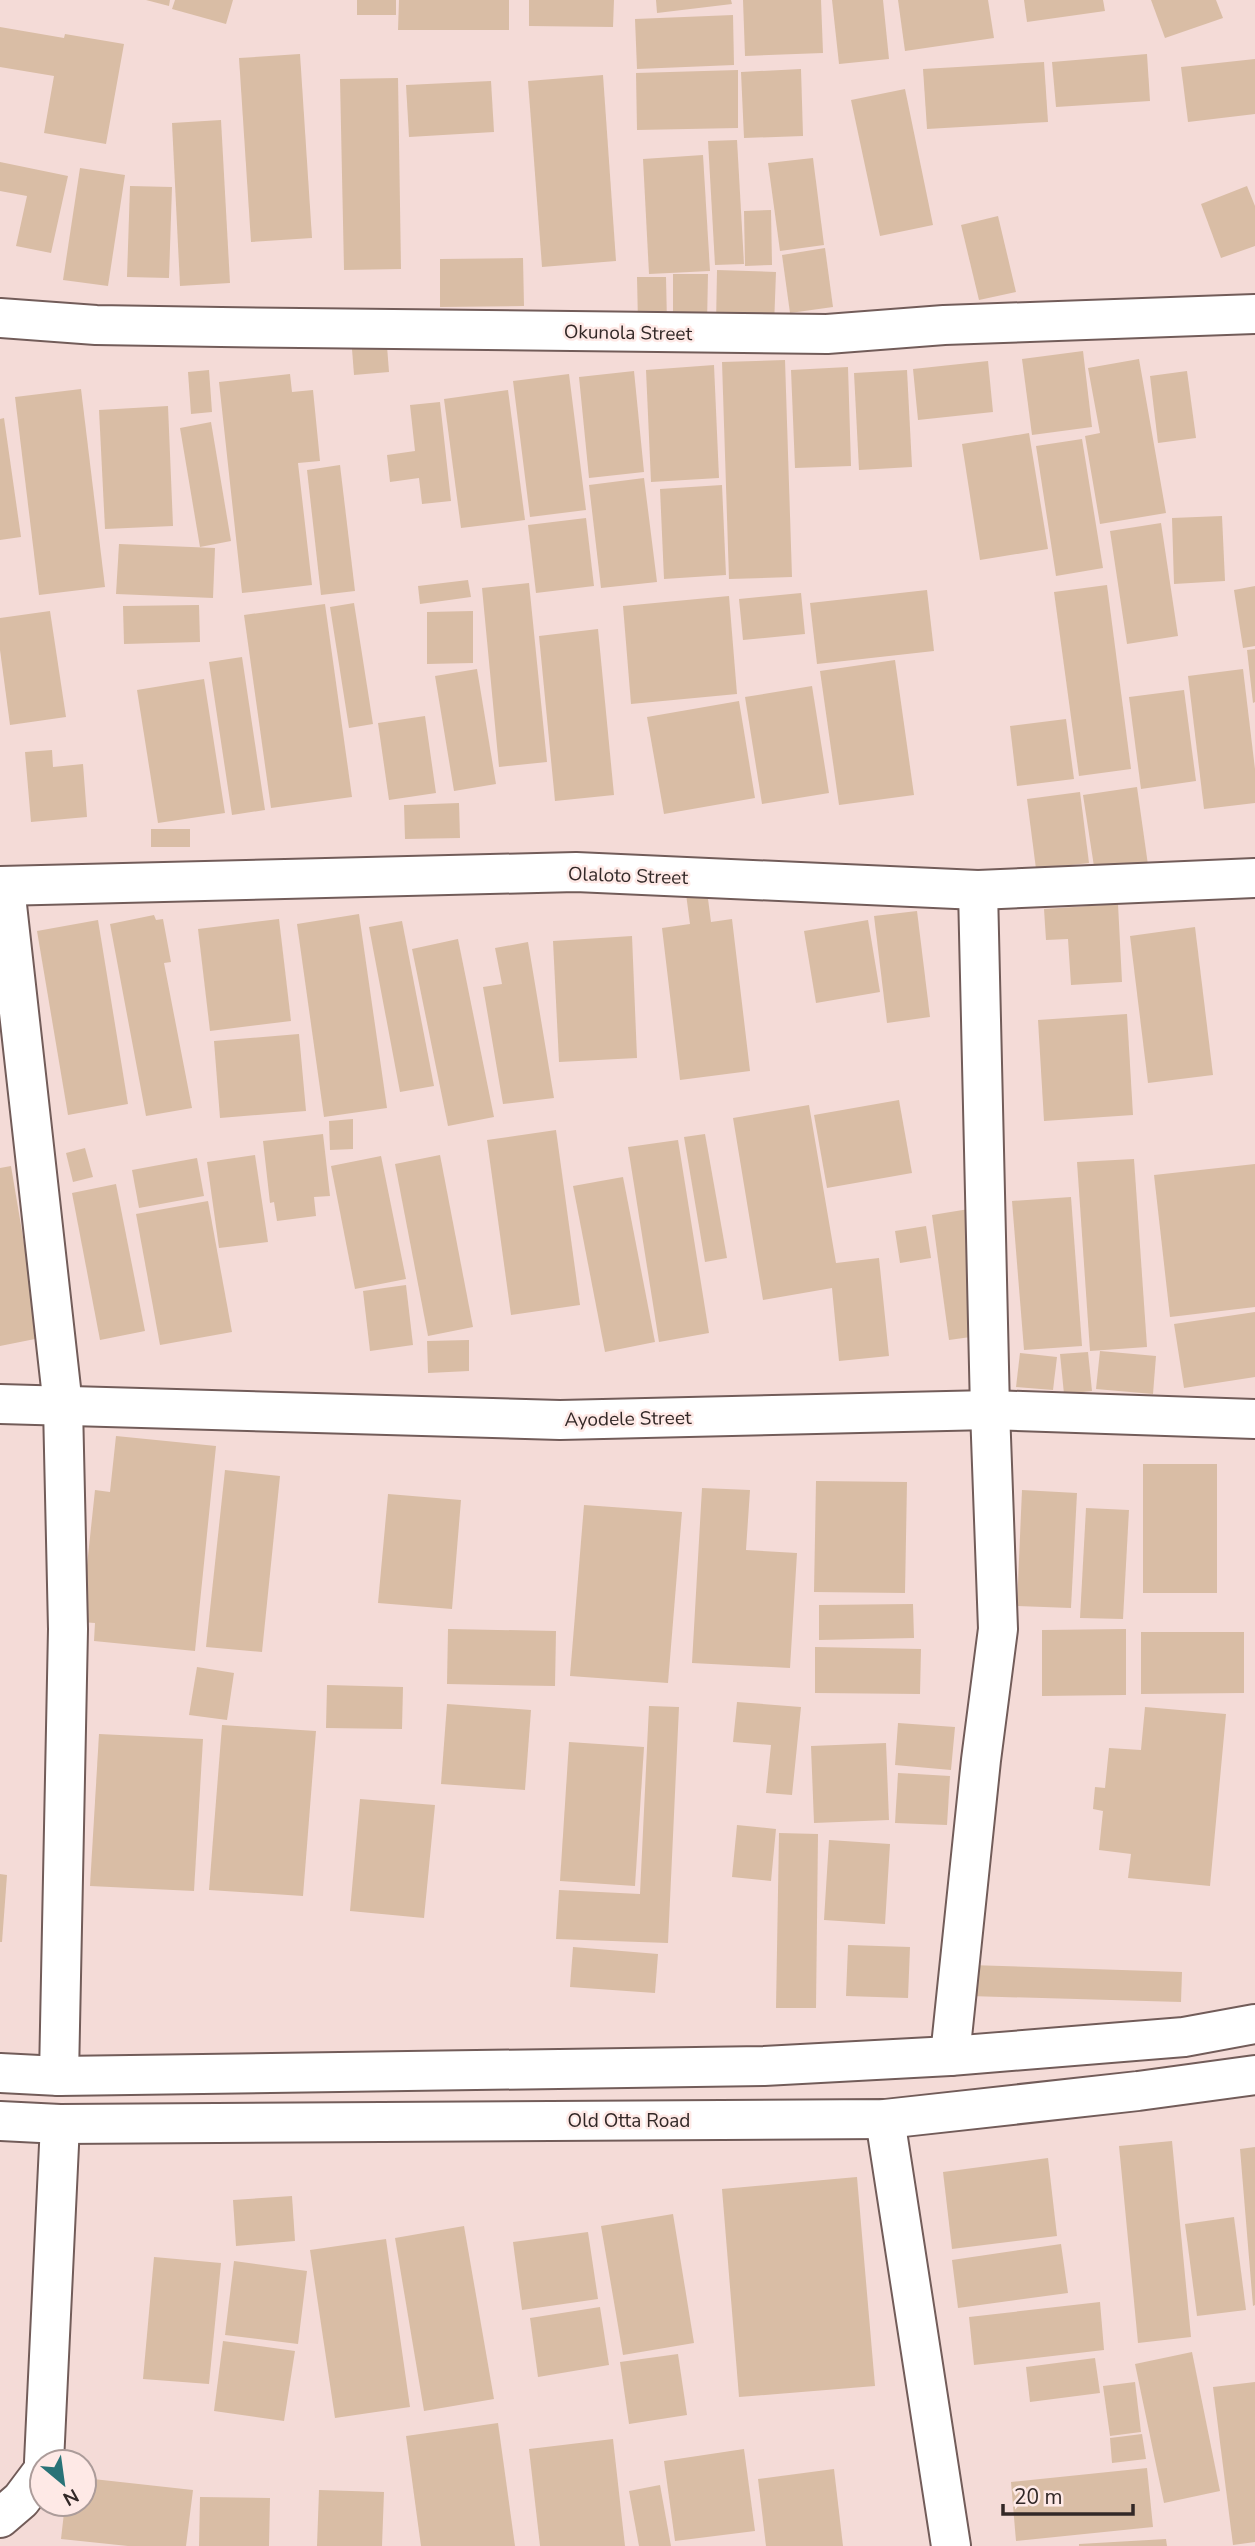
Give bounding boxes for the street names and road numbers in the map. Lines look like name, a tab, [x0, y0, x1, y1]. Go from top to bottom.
street label: Okunola Street	[564, 319, 693, 347]
street label: Olaloto Street	[567, 861, 689, 891]
street label: Ayodele Street	[564, 1405, 692, 1433]
street label: Old Otta Road	[568, 2108, 690, 2134]

